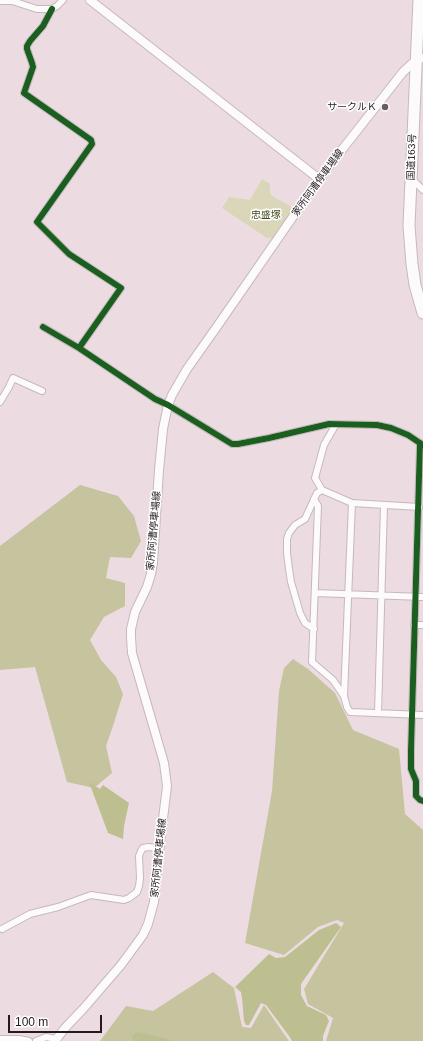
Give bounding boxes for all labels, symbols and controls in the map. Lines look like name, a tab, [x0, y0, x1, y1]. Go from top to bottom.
place label: サークルＫ	[327, 101, 377, 113]
marker: サークルＫ	[380, 102, 390, 112]
street label: 国道163号	[405, 133, 419, 181]
street label: 家所阿漕停車場線	[290, 147, 346, 219]
park label: 忠盛塚	[251, 209, 281, 221]
street label: 家所阿漕停車場線	[145, 491, 163, 571]
street label: 家所阿漕停車場線	[149, 818, 169, 898]
scale bar	[10, 1007, 104, 1033]
text: 100 m	[15, 1015, 48, 1029]

